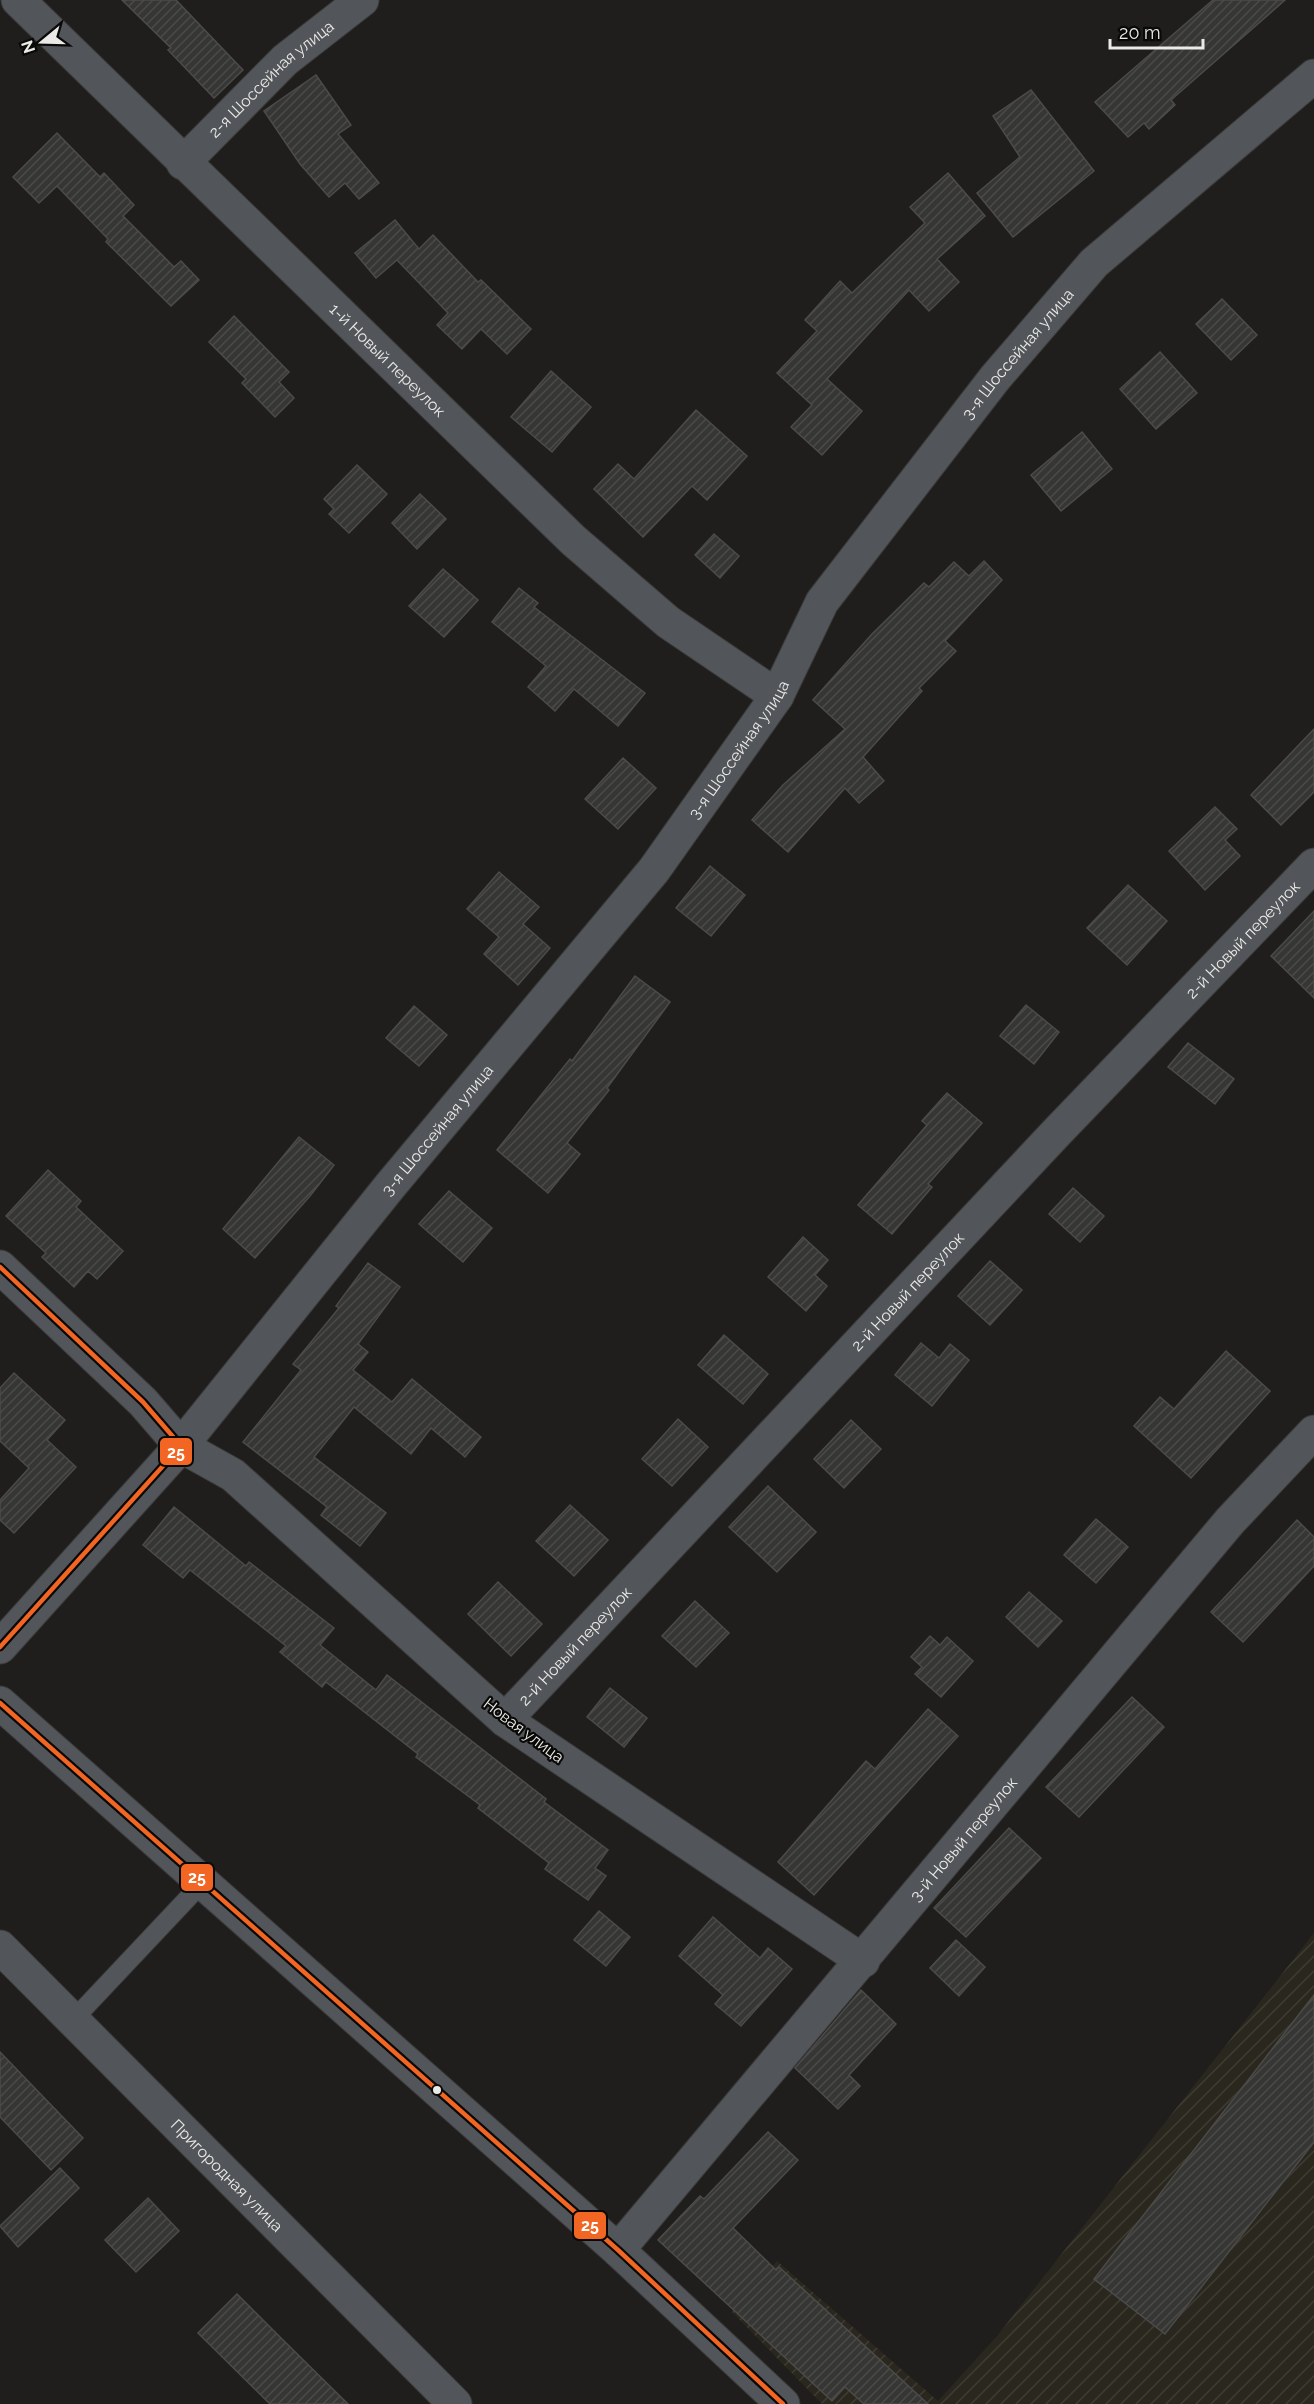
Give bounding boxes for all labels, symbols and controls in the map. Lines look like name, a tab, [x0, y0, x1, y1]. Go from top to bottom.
north arrow	[12, 12, 72, 72]
scale bar	[1110, 12, 1203, 50]
street label: 2-я Шоссейная улица	[205, 17, 338, 142]
text: 20 m	[1119, 22, 1161, 43]
text: N	[17, 38, 39, 56]
street label: 3-я Шоссейная улица	[958, 285, 1078, 423]
street label: 1-й Новый переулок	[325, 300, 449, 421]
street label: 3-я Шоссейная улица	[684, 677, 793, 822]
street label: 2-й Новый переулок	[1182, 877, 1304, 1002]
street label: 3-я Шоссейная улица	[377, 1061, 497, 1199]
street label: 2-й Новый переулок	[847, 1228, 968, 1355]
line badge: 25	[159, 1437, 193, 1466]
text: 25	[167, 1443, 185, 1462]
street label: 2-й Новый переулок	[515, 1583, 636, 1709]
street label: Новая улица	[480, 1694, 568, 1767]
street label: 3-й Новый переулок	[906, 1773, 1021, 1905]
line badge: 25	[180, 1863, 214, 1892]
text: 25	[188, 1868, 206, 1887]
unlabelled marker	[431, 2084, 443, 2096]
street label: Пригородная улица	[167, 2115, 287, 2236]
line badge: 25	[573, 2211, 607, 2240]
text: 25	[581, 2216, 599, 2235]

